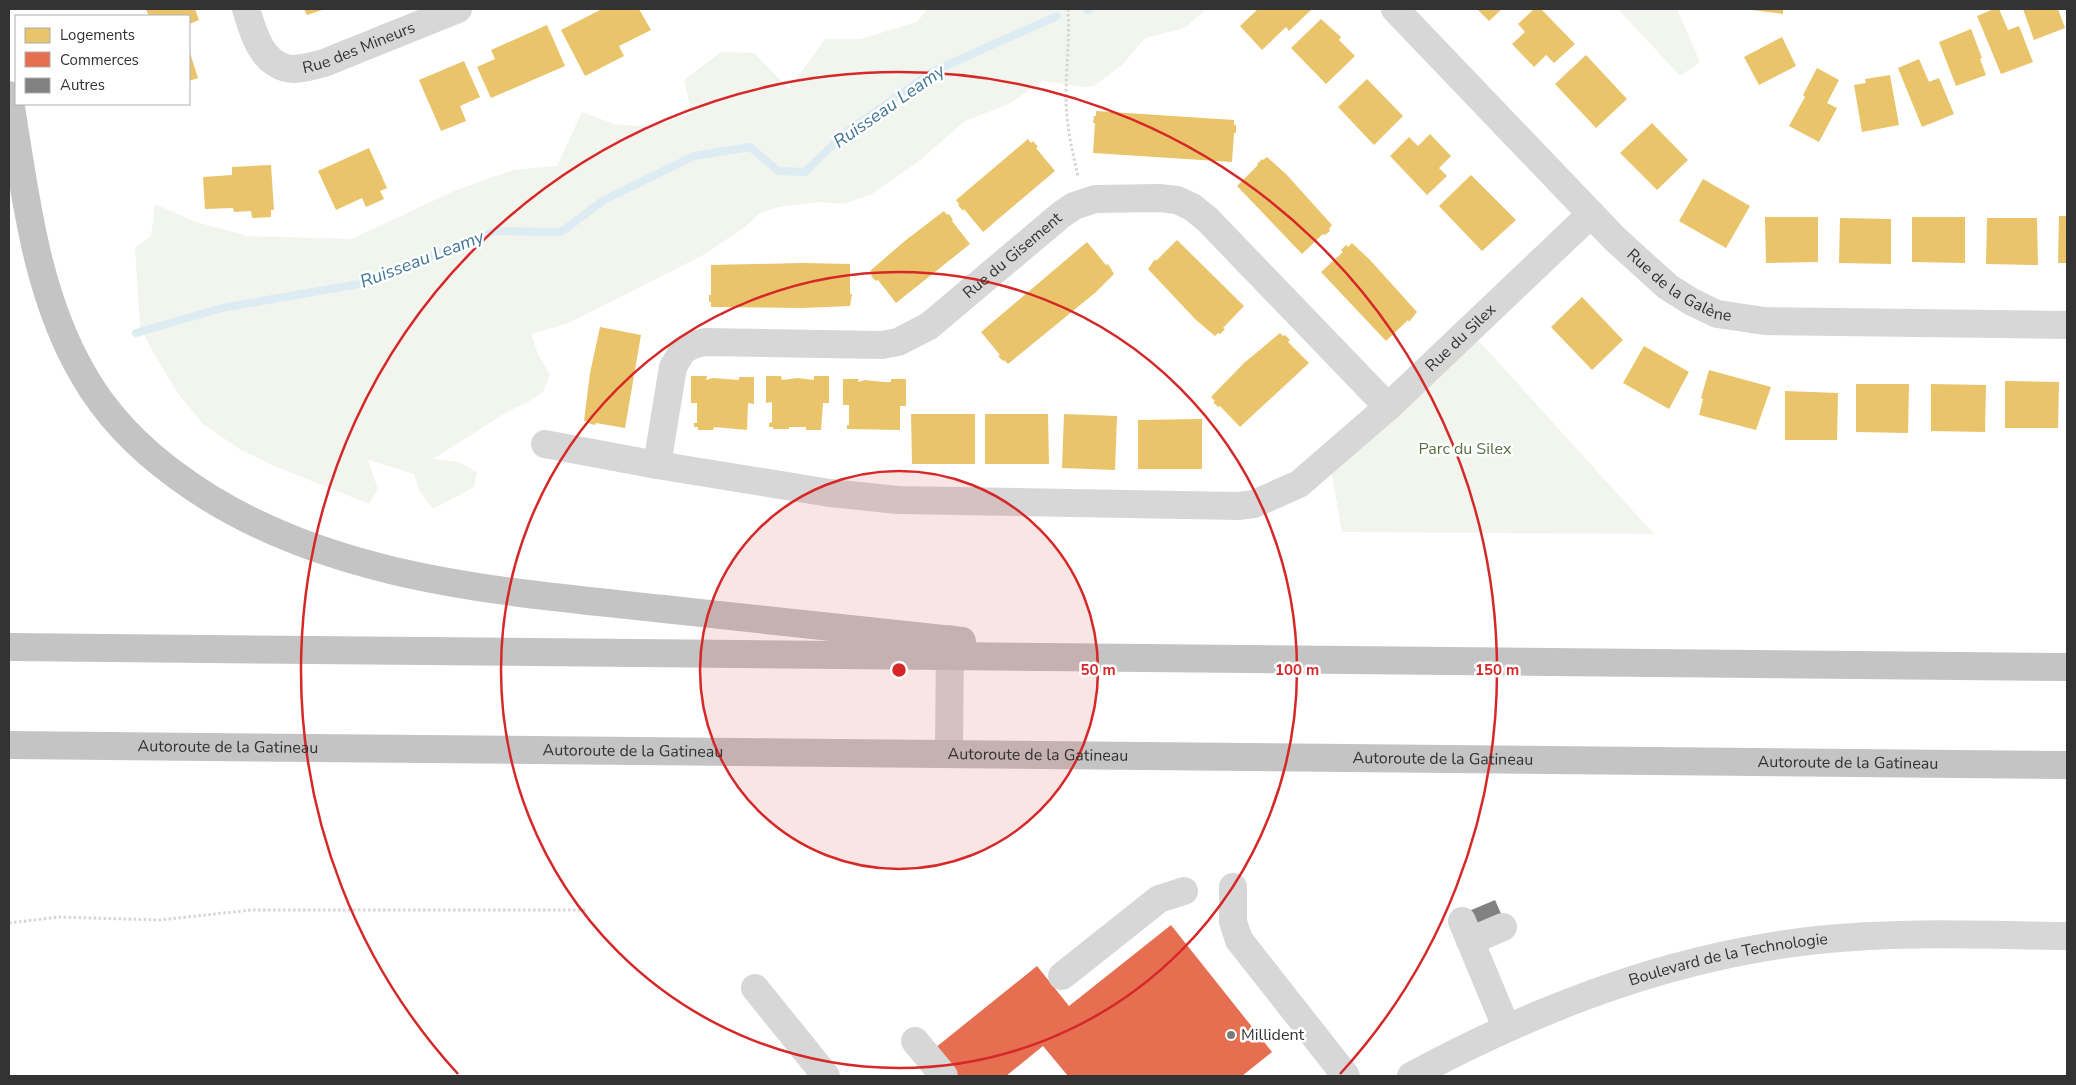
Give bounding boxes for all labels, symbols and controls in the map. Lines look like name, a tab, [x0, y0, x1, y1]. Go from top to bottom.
legend	[15, 15, 190, 105]
street label: Rue des Mineurs	[300, 16, 418, 79]
text: Logements	[60, 25, 135, 45]
text: Commerces	[60, 50, 139, 70]
water label: Ruisseau Leamy	[829, 58, 950, 153]
text: Autres	[60, 75, 105, 95]
street label: Rue du Gisement	[958, 207, 1067, 304]
water label: Ruisseau Leamy	[357, 224, 488, 294]
street label: Rue de la Galène	[1622, 244, 1733, 327]
street label: Rue du Silex	[1421, 299, 1501, 377]
park label: Parc du Silex	[1419, 438, 1512, 460]
text: 50 m	[1080, 660, 1116, 680]
text: 100 m	[1275, 660, 1319, 680]
text: 150 m	[1475, 660, 1519, 680]
centre of rings	[890, 661, 908, 679]
street label: Autoroute de la Gatineau	[138, 735, 318, 759]
street label: Autoroute de la Gatineau	[543, 739, 723, 763]
street label: Autoroute de la Gatineau	[948, 743, 1128, 767]
street label: Autoroute de la Gatineau	[1353, 747, 1533, 771]
street label: Autoroute de la Gatineau	[1757, 751, 1938, 775]
street label: Boulevard de la Technologie	[1626, 928, 1829, 991]
place label: Millident	[1241, 1024, 1305, 1046]
marker: Millident	[1225, 1029, 1237, 1041]

